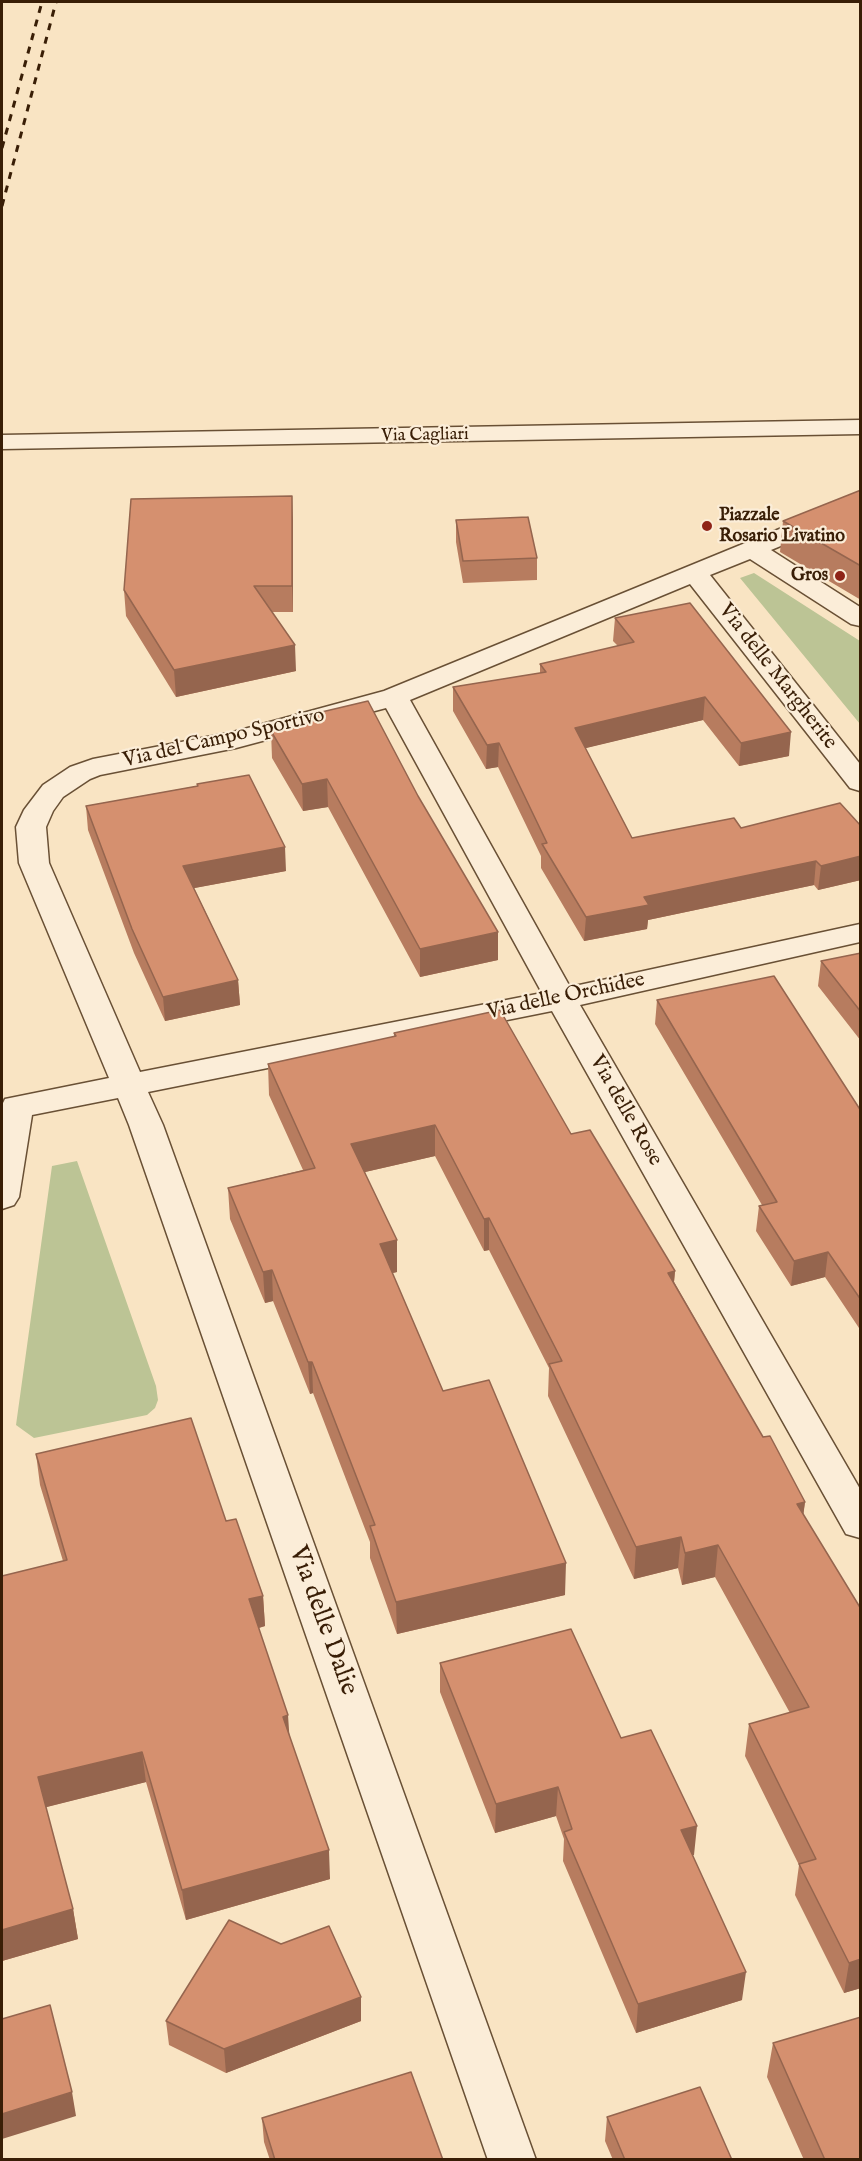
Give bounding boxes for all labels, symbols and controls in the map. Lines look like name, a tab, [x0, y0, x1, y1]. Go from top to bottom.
street label: Via Cagliari	[381, 424, 469, 448]
place label: Piazzale Rosario Livatino	[719, 505, 845, 548]
marker: Piazzale Rosario Livatino	[700, 519, 714, 533]
place label: Gros	[791, 565, 828, 587]
marker: Gros	[833, 569, 847, 583]
street label: Via delle Margherite	[712, 599, 842, 755]
street label: Via del Campo Sportivo	[121, 704, 327, 774]
street label: Via delle Orchidee	[485, 968, 647, 1026]
street label: Via delle Rose	[583, 1051, 667, 1171]
street label: Via delle Dalie	[281, 1542, 363, 1700]

